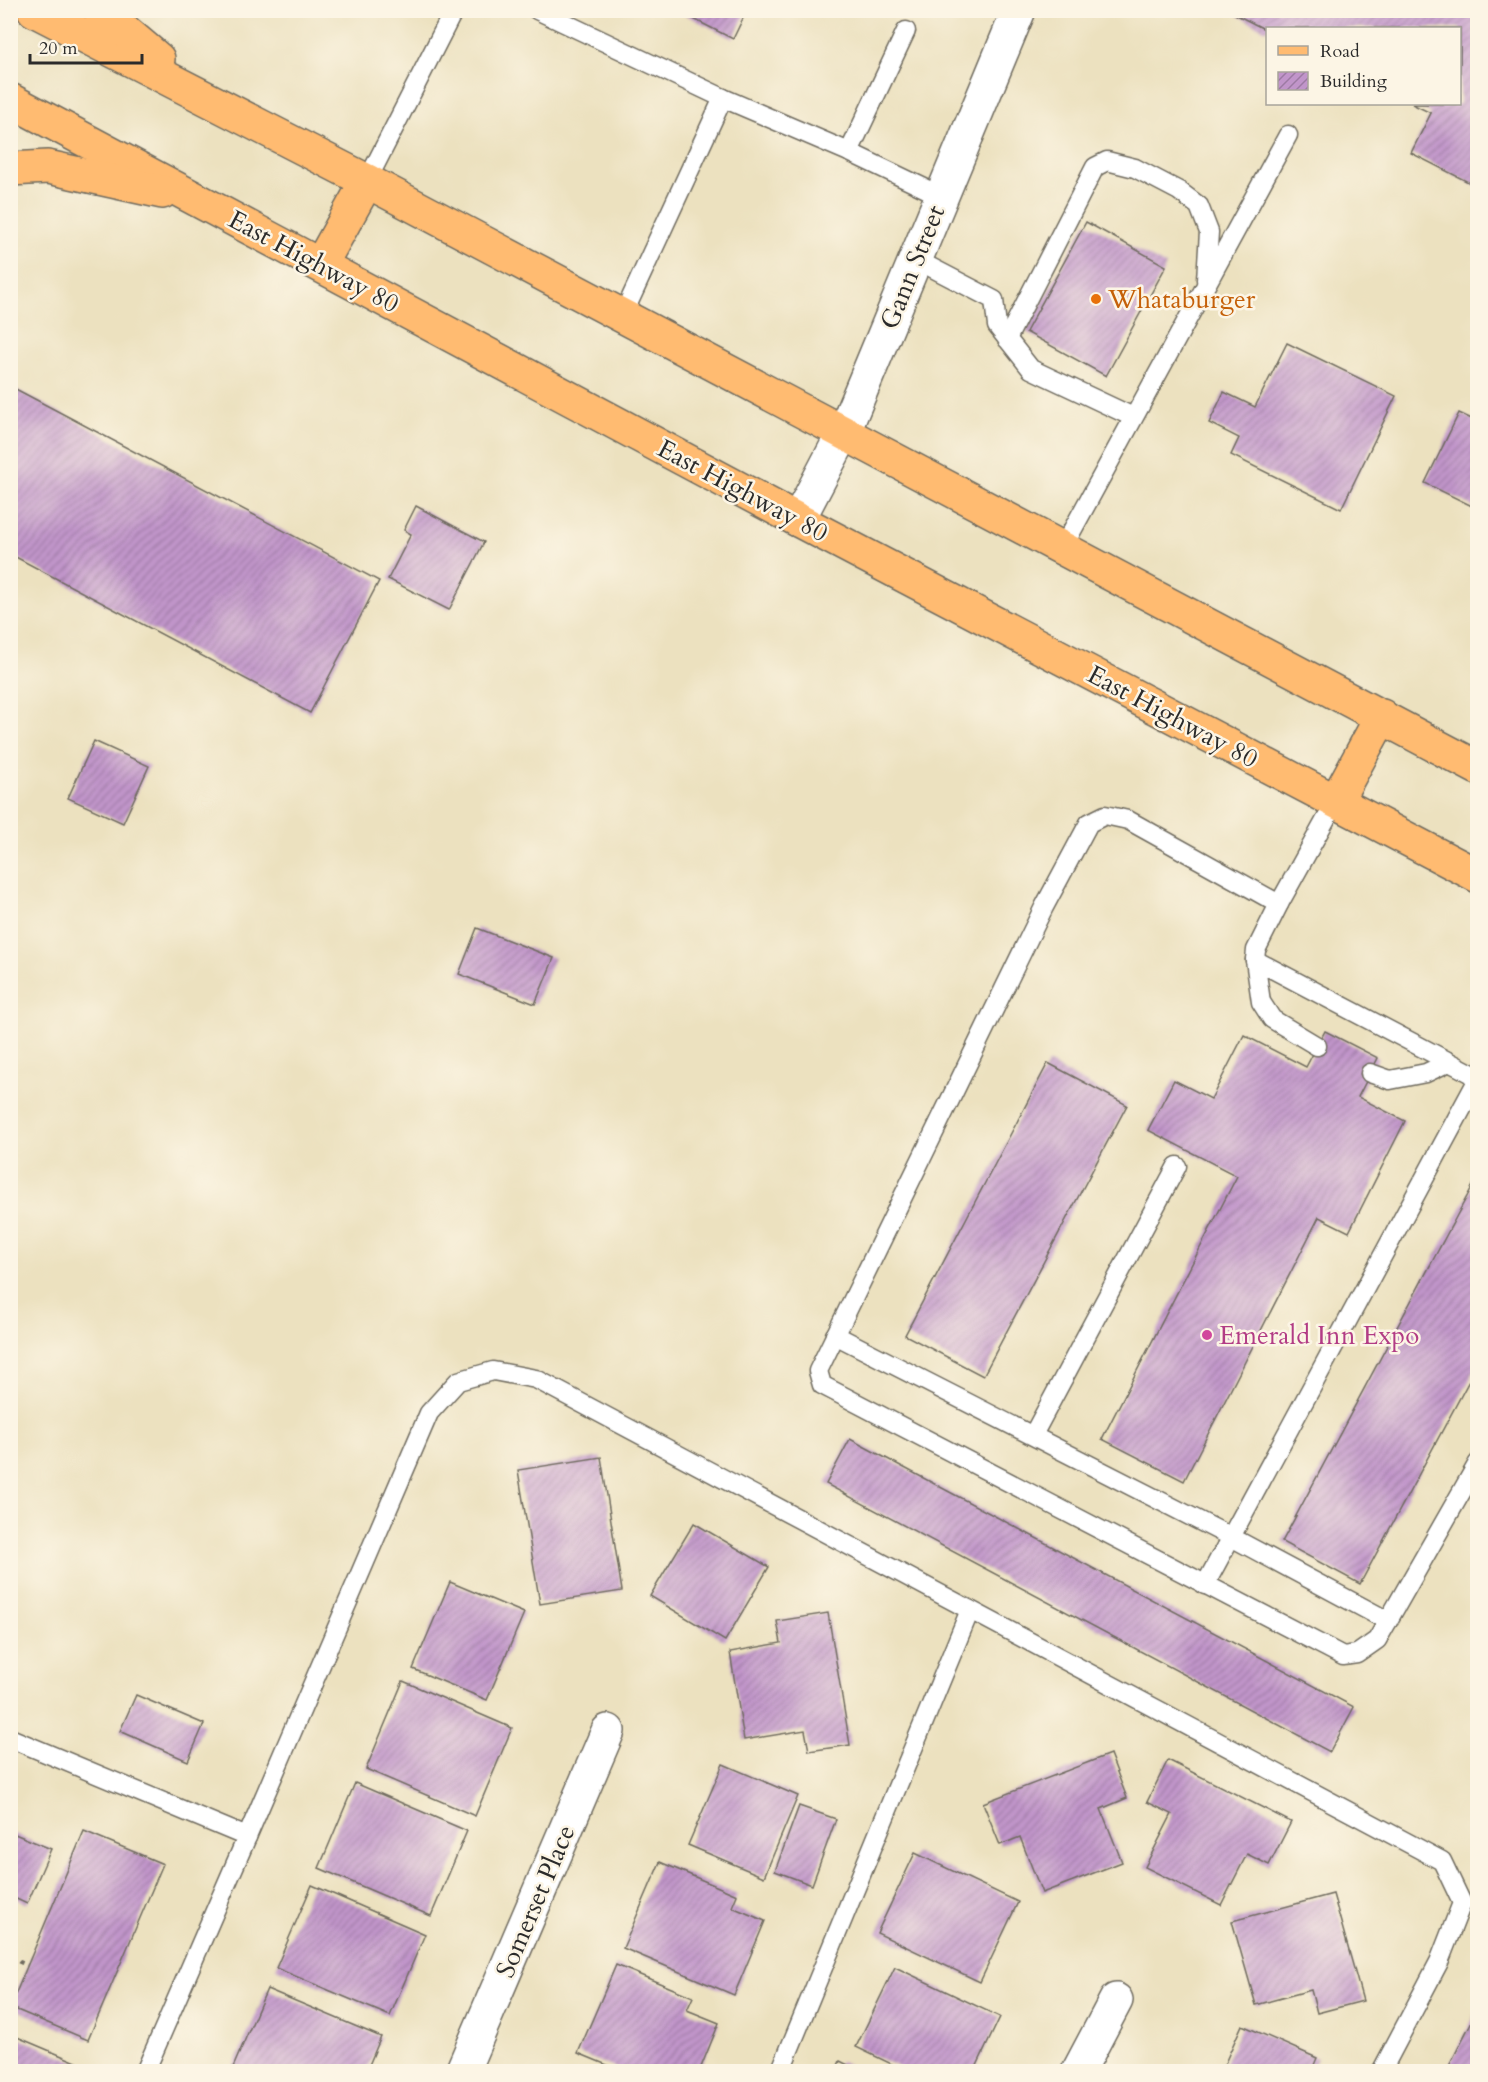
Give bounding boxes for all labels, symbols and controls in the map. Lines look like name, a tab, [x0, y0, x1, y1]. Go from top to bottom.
scale bar	[30, 27, 142, 65]
legend	[1266, 27, 1461, 105]
text: 20 m	[39, 36, 78, 61]
text: Road	[1320, 39, 1360, 64]
text: Building	[1320, 69, 1388, 94]
street label: Gann Street	[872, 200, 953, 334]
street label: East Highway 80	[222, 202, 405, 321]
place label: Whataburger	[1107, 282, 1256, 317]
marker: Whataburger	[1089, 292, 1103, 306]
street label: East Highway 80	[651, 431, 834, 550]
street label: East Highway 80	[1081, 657, 1264, 776]
place label: Emerald Inn Expo	[1219, 1318, 1419, 1353]
marker: Emerald Inn Expo	[1200, 1328, 1214, 1342]
street label: Somerset Place	[488, 1819, 583, 1983]

